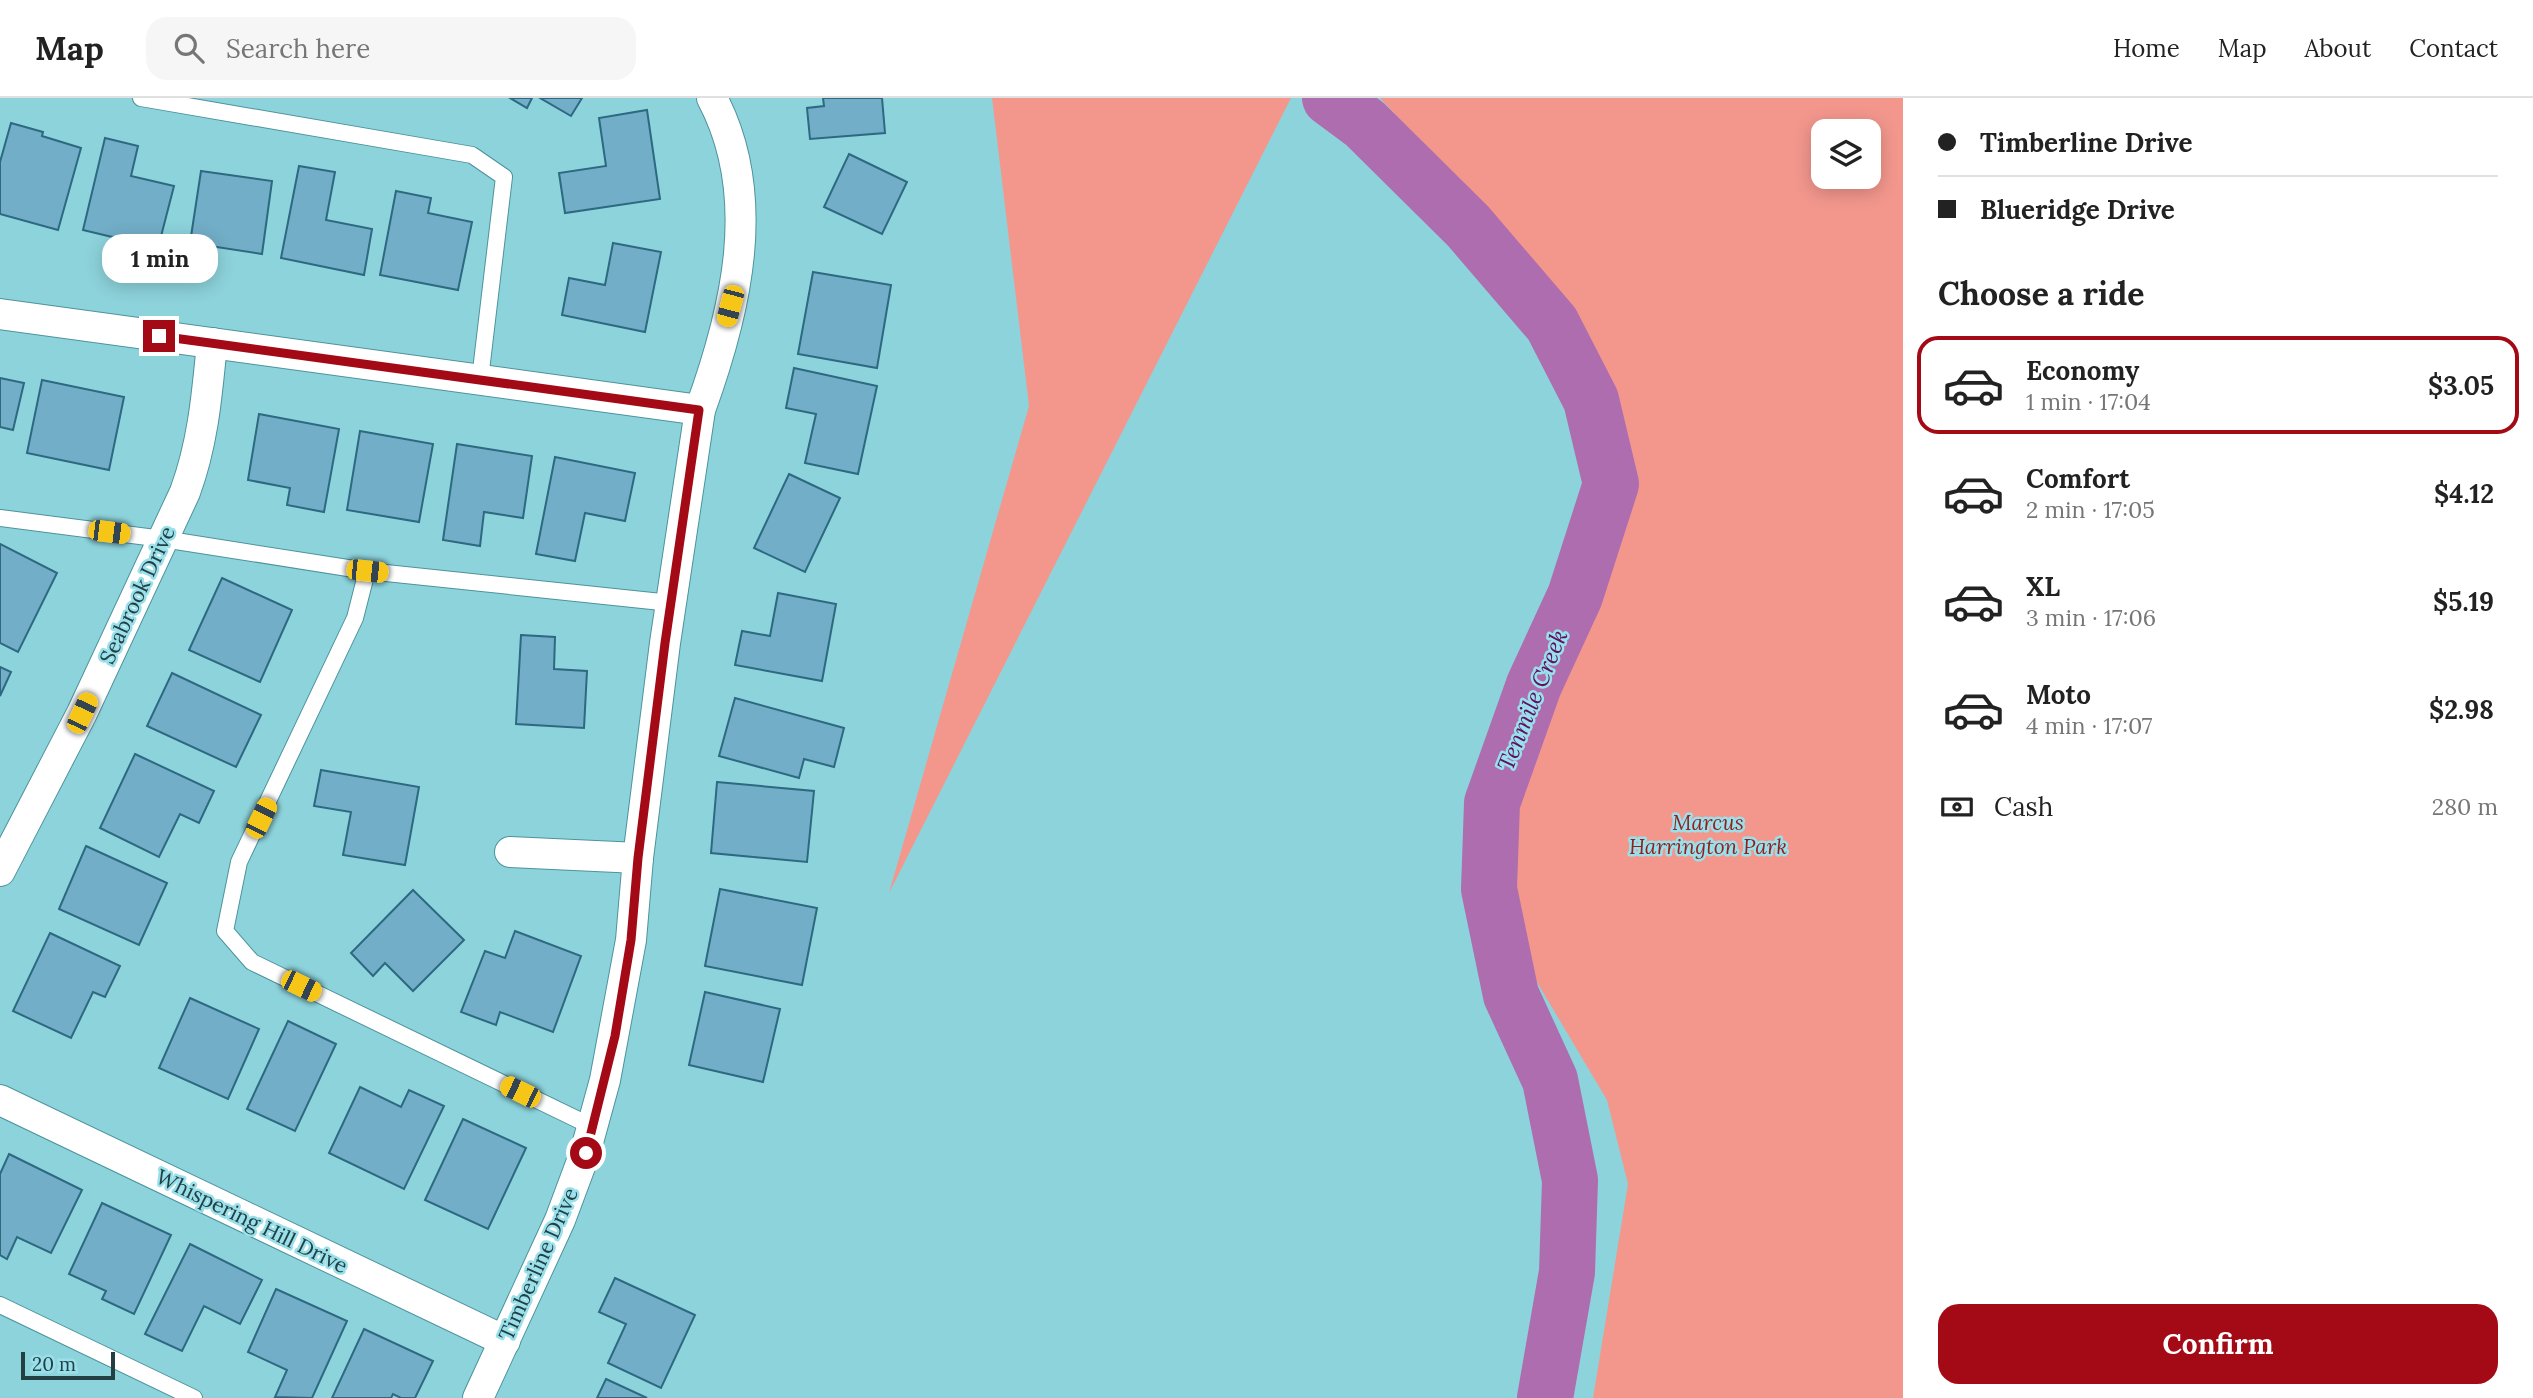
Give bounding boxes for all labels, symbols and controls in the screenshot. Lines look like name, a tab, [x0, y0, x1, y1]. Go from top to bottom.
search box	[146, 17, 636, 80]
text: Map	[35, 27, 104, 69]
icon: search	[170, 29, 208, 67]
text: Search here	[226, 32, 370, 65]
text: Home	[2113, 33, 2180, 64]
text: Map	[2218, 33, 2267, 64]
text: About	[2305, 33, 2371, 64]
text: Contact	[2409, 33, 2498, 64]
map controls	[1811, 119, 1881, 189]
button: layers	[1811, 119, 1881, 189]
text: Timberline Drive	[1980, 126, 2192, 159]
text: Blueridge Drive	[1980, 193, 2175, 226]
callout: 1 min	[101, 234, 217, 284]
text: 1 min	[131, 244, 189, 273]
text: Choose a ride	[1938, 273, 2145, 314]
car	[715, 283, 746, 329]
route end	[143, 320, 175, 352]
icon: car	[1942, 354, 2005, 417]
text: Economy	[2026, 354, 2139, 387]
text: $3.05	[2428, 369, 2494, 402]
text: 1 min · 17:04	[2026, 387, 2151, 416]
icon: car	[1942, 462, 2005, 525]
text: Comfort	[2026, 462, 2130, 495]
text: $4.12	[2434, 477, 2494, 510]
text: 2 min · 17:05	[2026, 495, 2155, 524]
car	[87, 519, 132, 545]
street label: Seabrook Drive	[93, 522, 181, 668]
car	[346, 558, 389, 584]
icon: car	[1942, 570, 2005, 633]
text: XL	[2026, 570, 2060, 603]
text: $5.19	[2433, 585, 2494, 618]
text: 3 min · 17:06	[2026, 603, 2156, 632]
water label: Tenmile Creek	[1491, 625, 1573, 775]
icon: car	[1942, 678, 2005, 741]
text: Moto	[2026, 678, 2091, 711]
car	[64, 690, 101, 736]
text: $2.98	[2429, 693, 2494, 726]
text: 4 min · 17:07	[2026, 711, 2152, 740]
icon: cash	[1938, 788, 1976, 826]
text: Cash	[1994, 790, 2053, 823]
text: 280 m	[2432, 792, 2498, 821]
car	[243, 795, 280, 841]
park label: Marcus Harrington Park	[1629, 809, 1787, 860]
car	[278, 967, 325, 1005]
car	[497, 1073, 544, 1111]
route start	[570, 1137, 602, 1169]
street label: Whispering Hill Drive	[152, 1163, 352, 1279]
street label: Timberline Drive	[492, 1183, 584, 1345]
button: Confirm	[1938, 1304, 2498, 1384]
scale bar	[21, 1349, 116, 1381]
text: 20 m	[32, 1352, 76, 1376]

